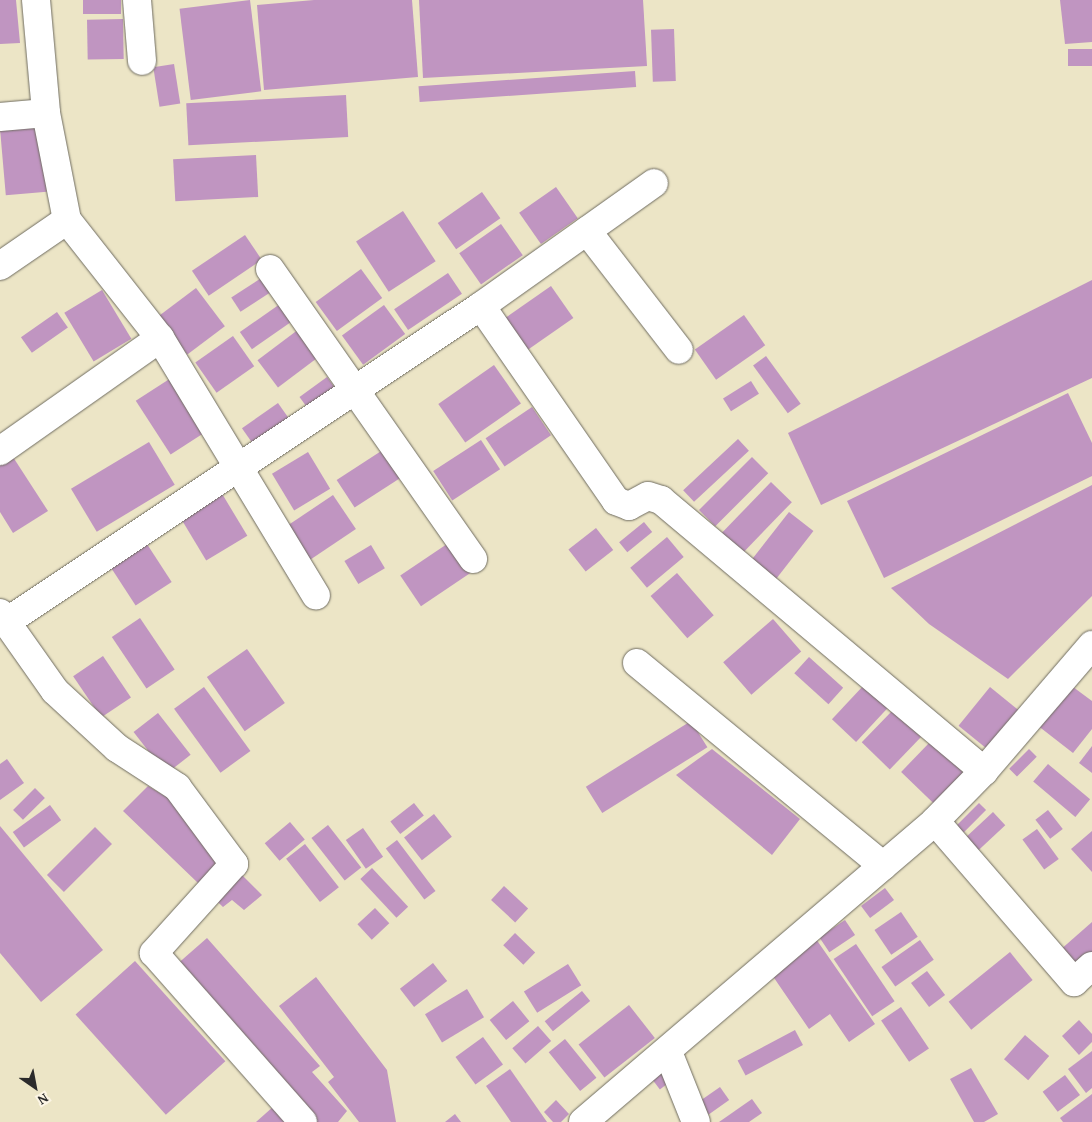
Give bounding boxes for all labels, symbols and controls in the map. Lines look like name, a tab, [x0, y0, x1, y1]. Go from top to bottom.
north arrow	[10, 1062, 60, 1112]
text: N	[34, 1089, 53, 1111]

